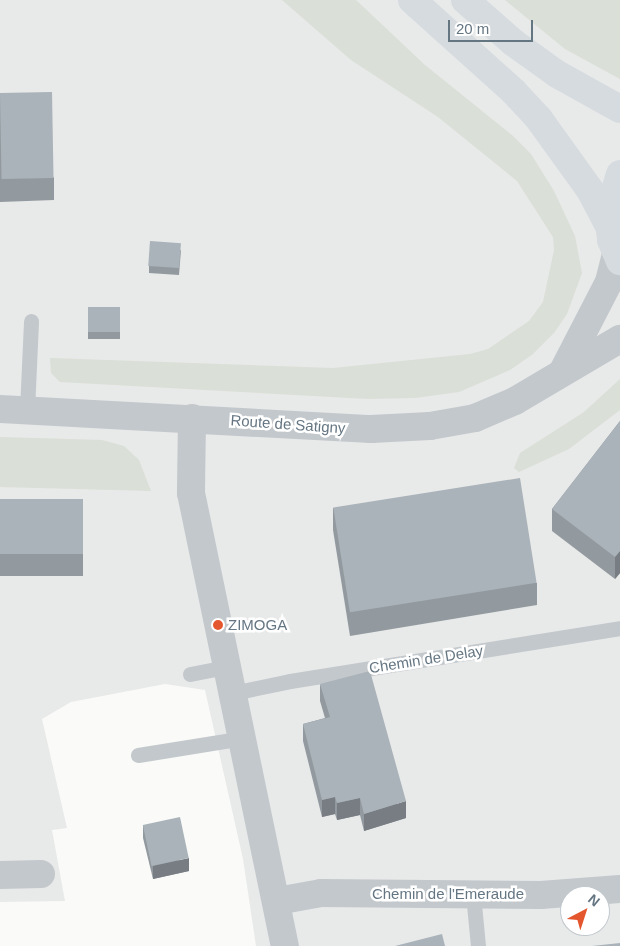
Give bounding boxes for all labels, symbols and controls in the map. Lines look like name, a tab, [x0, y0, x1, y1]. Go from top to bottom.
scale bar	[450, 10, 535, 42]
text: 20 m	[456, 20, 489, 37]
street label: Route de Satigny	[230, 411, 346, 437]
place label: ZIMOGA	[228, 616, 287, 634]
marker: ZIMOGA	[212, 619, 224, 631]
street label: Chemin de Delay	[368, 641, 484, 677]
street label: Chemin de l'Emeraude	[372, 885, 524, 903]
north arrow	[560, 886, 610, 936]
text: N	[585, 891, 603, 910]

